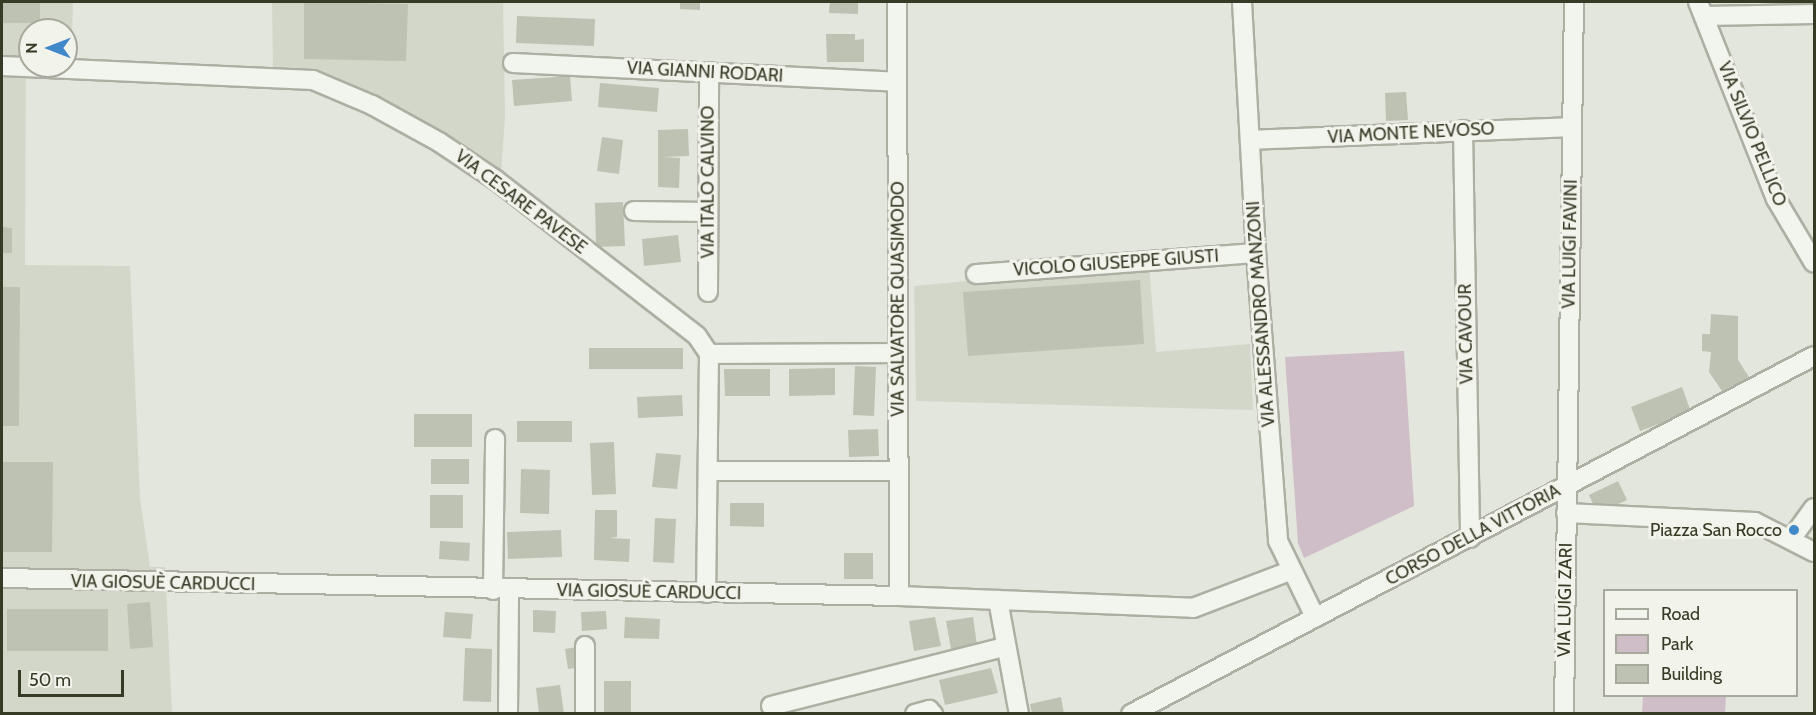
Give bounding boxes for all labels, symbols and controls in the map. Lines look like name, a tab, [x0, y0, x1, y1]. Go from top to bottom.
north arrow	[18, 18, 78, 78]
text: N	[22, 42, 41, 54]
street label: VIA GIANNI RODARI	[626, 57, 784, 87]
street label: VIA SILVIO PELLICO	[1713, 59, 1791, 209]
street label: VIA ITALO CALVINO	[697, 106, 719, 258]
street label: VIA MONTE NEVOSO	[1327, 118, 1495, 148]
street label: VIA CESARE PAVESE	[451, 145, 591, 259]
street label: VIA LUIGI FAVINI	[1558, 179, 1582, 309]
street label: VIA SALVATORE QUASIMODO	[887, 181, 909, 417]
street label: VIA ALESSANDRO MANZONI	[1242, 200, 1280, 428]
street label: VICOLO GIUSEPPE GIUSTI	[1013, 245, 1219, 281]
street label: VIA CAVOUR	[1454, 284, 1478, 384]
street label: CORSO DELLA VITTORIA	[1382, 480, 1564, 590]
place label: Piazza San Rocco	[1650, 519, 1782, 541]
marker: Piazza San Rocco	[1787, 523, 1801, 537]
street label: VIA LUIGI ZARI	[1553, 543, 1577, 657]
street label: VIA GIOSUÈ CARDUCCI	[71, 571, 255, 595]
street label: VIA GIOSUÈ CARDUCCI	[557, 580, 741, 604]
legend	[1603, 589, 1798, 697]
text: Road	[1661, 603, 1700, 625]
text: Park	[1661, 633, 1693, 655]
scale bar	[21, 658, 128, 696]
text: Building	[1661, 663, 1722, 685]
text: 50 m	[29, 669, 71, 691]

